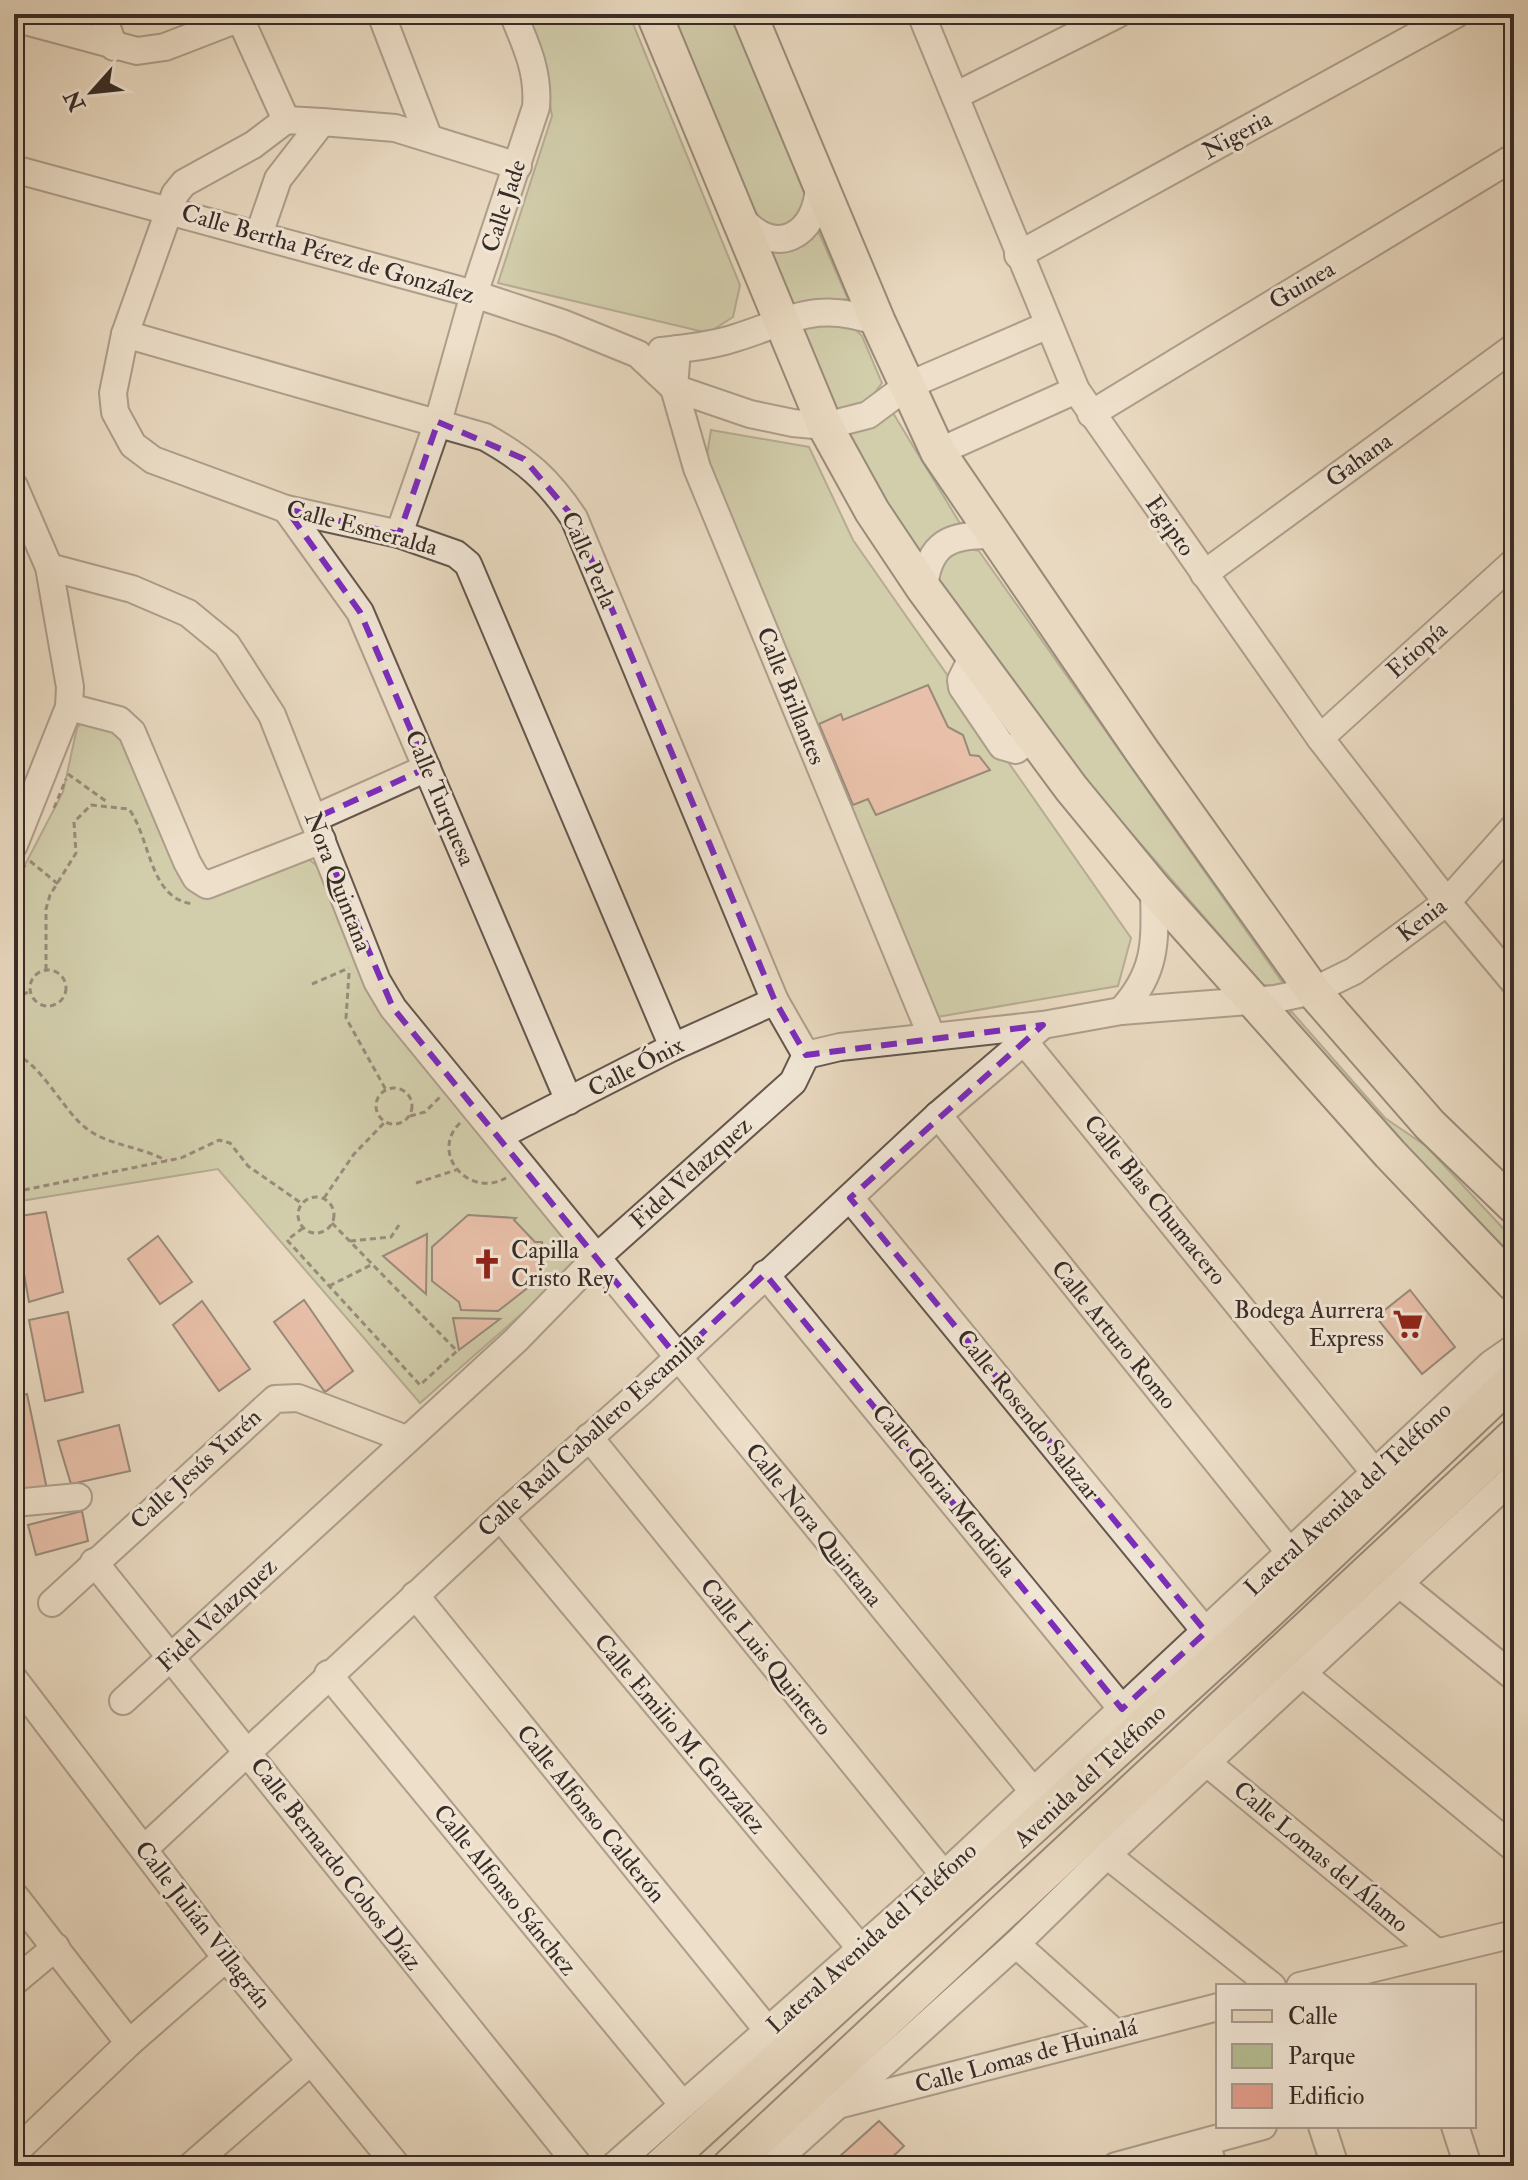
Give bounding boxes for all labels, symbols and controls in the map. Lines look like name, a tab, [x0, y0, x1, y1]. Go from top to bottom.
north arrow	[52, 52, 132, 132]
text: N	[58, 85, 92, 117]
street label: Nigeria	[1197, 103, 1278, 167]
street label: Calle Jade	[474, 156, 534, 256]
street label: Calle Bertha Pérez de González	[178, 197, 479, 311]
street label: Guinea	[1263, 253, 1341, 317]
street label: Gahana	[1320, 425, 1399, 495]
street label: Egipto	[1138, 490, 1202, 562]
street label: Calle Esmeralda	[283, 493, 442, 563]
street label: Calle Perla	[554, 507, 625, 614]
street label: Etiopía	[1380, 614, 1455, 685]
street label: Calle Brillantes	[749, 623, 833, 769]
street label: Calle Turquesa	[398, 725, 483, 872]
street label: Nora Quintana	[297, 808, 379, 957]
street label: Kenia	[1391, 890, 1454, 949]
street label: Calle Ónix	[582, 1029, 689, 1104]
street label: Calle Blas Chumacero	[1077, 1108, 1233, 1292]
street label: Fidel Velazquez	[624, 1110, 759, 1236]
place label: Capilla Cristo Rey	[511, 1235, 614, 1294]
church icon: Capilla Cristo Rey	[470, 1247, 504, 1281]
street label: Calle Arturo Romo	[1044, 1254, 1184, 1416]
place label: Bodega Aurrera Express	[1234, 1295, 1385, 1354]
supermarket icon: Bodega Aurrera Express	[1391, 1307, 1425, 1341]
street label: Calle Raúl Caballero Escamilla	[471, 1323, 712, 1544]
street label: Calle Rosendo Salazar	[949, 1323, 1107, 1507]
street label: Lateral Avenida del Teléfono	[1238, 1395, 1458, 1603]
street label: Calle Gloria Mendiola	[865, 1398, 1024, 1585]
street label: Calle Jesús Yurén	[124, 1402, 268, 1536]
street label: Calle Nora Quintana	[738, 1437, 890, 1614]
street label: Fidel Velazquez	[150, 1551, 284, 1679]
street label: Calle Luis Quintero	[693, 1572, 839, 1742]
street label: Calle Emilio M. González	[587, 1627, 773, 1841]
street label: Avenida del Teléfono	[1007, 1697, 1173, 1855]
street label: Calle Alfonso Calderón	[510, 1719, 672, 1909]
street label: Calle Bernardo Cobos Díaz	[243, 1751, 429, 1977]
street label: Calle Lomas del Álamo	[1227, 1774, 1416, 1940]
street label: Calle Alfonso Sánchez	[426, 1798, 584, 1982]
street label: Calle Julián Villagrán	[128, 1835, 278, 2015]
street label: Lateral Avenida del Teléfono	[760, 1835, 984, 2041]
legend	[1216, 1984, 1476, 2128]
text: Calle	[1288, 2001, 1338, 2032]
street label: Calle Lomas de Huinalá	[911, 2011, 1142, 2101]
text: Parque	[1288, 2041, 1355, 2072]
text: Edificio	[1288, 2081, 1364, 2112]

